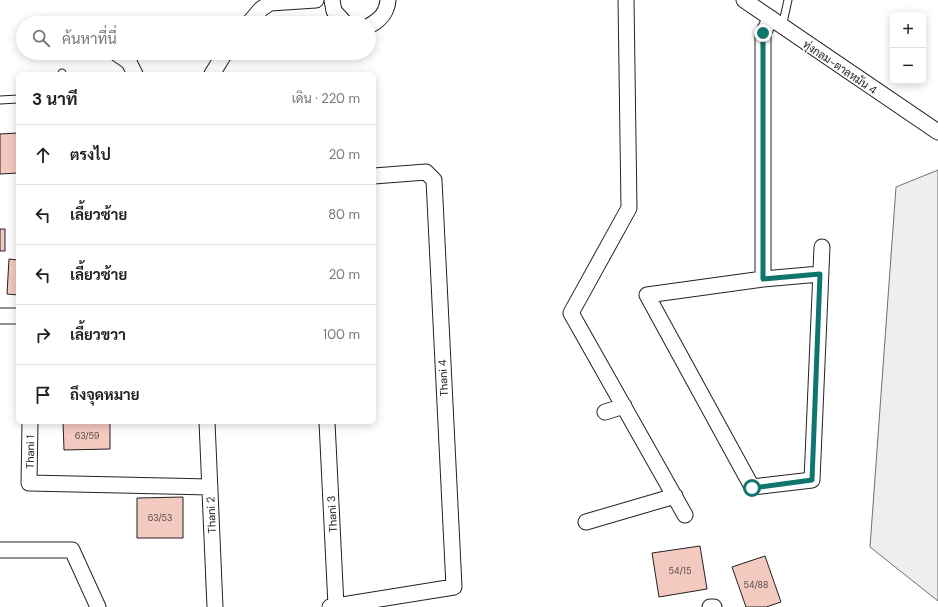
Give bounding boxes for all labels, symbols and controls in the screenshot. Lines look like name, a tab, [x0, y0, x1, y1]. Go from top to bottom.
map controls	[890, 12, 926, 84]
button: +	[890, 12, 926, 48]
search box	[16, 16, 376, 60]
route end	[754, 24, 772, 42]
icon: search	[30, 27, 52, 49]
text: ค้นหาที่นี่	[62, 29, 117, 49]
street label: ทุ่งกลม-ตาลหมัน 4	[799, 37, 880, 99]
button: −	[890, 48, 926, 84]
text: 3 นาที	[32, 88, 78, 110]
text: เดิน · 220 m	[292, 90, 360, 107]
icon: ahead	[32, 144, 54, 166]
text: ตรงไป	[70, 145, 111, 165]
text: 20 m	[329, 146, 360, 163]
icon: left	[32, 204, 54, 226]
text: เลี้ยวซ้าย	[70, 205, 127, 225]
text: 80 m	[328, 206, 360, 223]
icon: left	[32, 264, 54, 286]
text: เลี้ยวซ้าย	[70, 265, 127, 285]
text: 20 m	[329, 266, 360, 283]
icon: right	[32, 324, 54, 346]
text: เลี้ยวขวา	[70, 325, 126, 345]
text: 100 m	[323, 326, 360, 343]
street label: Thani 4	[435, 359, 451, 397]
icon: arrive	[32, 384, 54, 406]
text: ถึงจุดหมาย	[70, 385, 140, 405]
house number: 63/59	[75, 430, 100, 442]
street label: Thani 1	[23, 435, 37, 469]
route start	[743, 479, 761, 497]
street label: Thani 3	[324, 495, 340, 533]
street label: Thani 2	[203, 496, 219, 534]
house number: 63/53	[148, 512, 172, 524]
house number: 54/15	[669, 565, 691, 577]
house number: 54/88	[743, 579, 769, 591]

